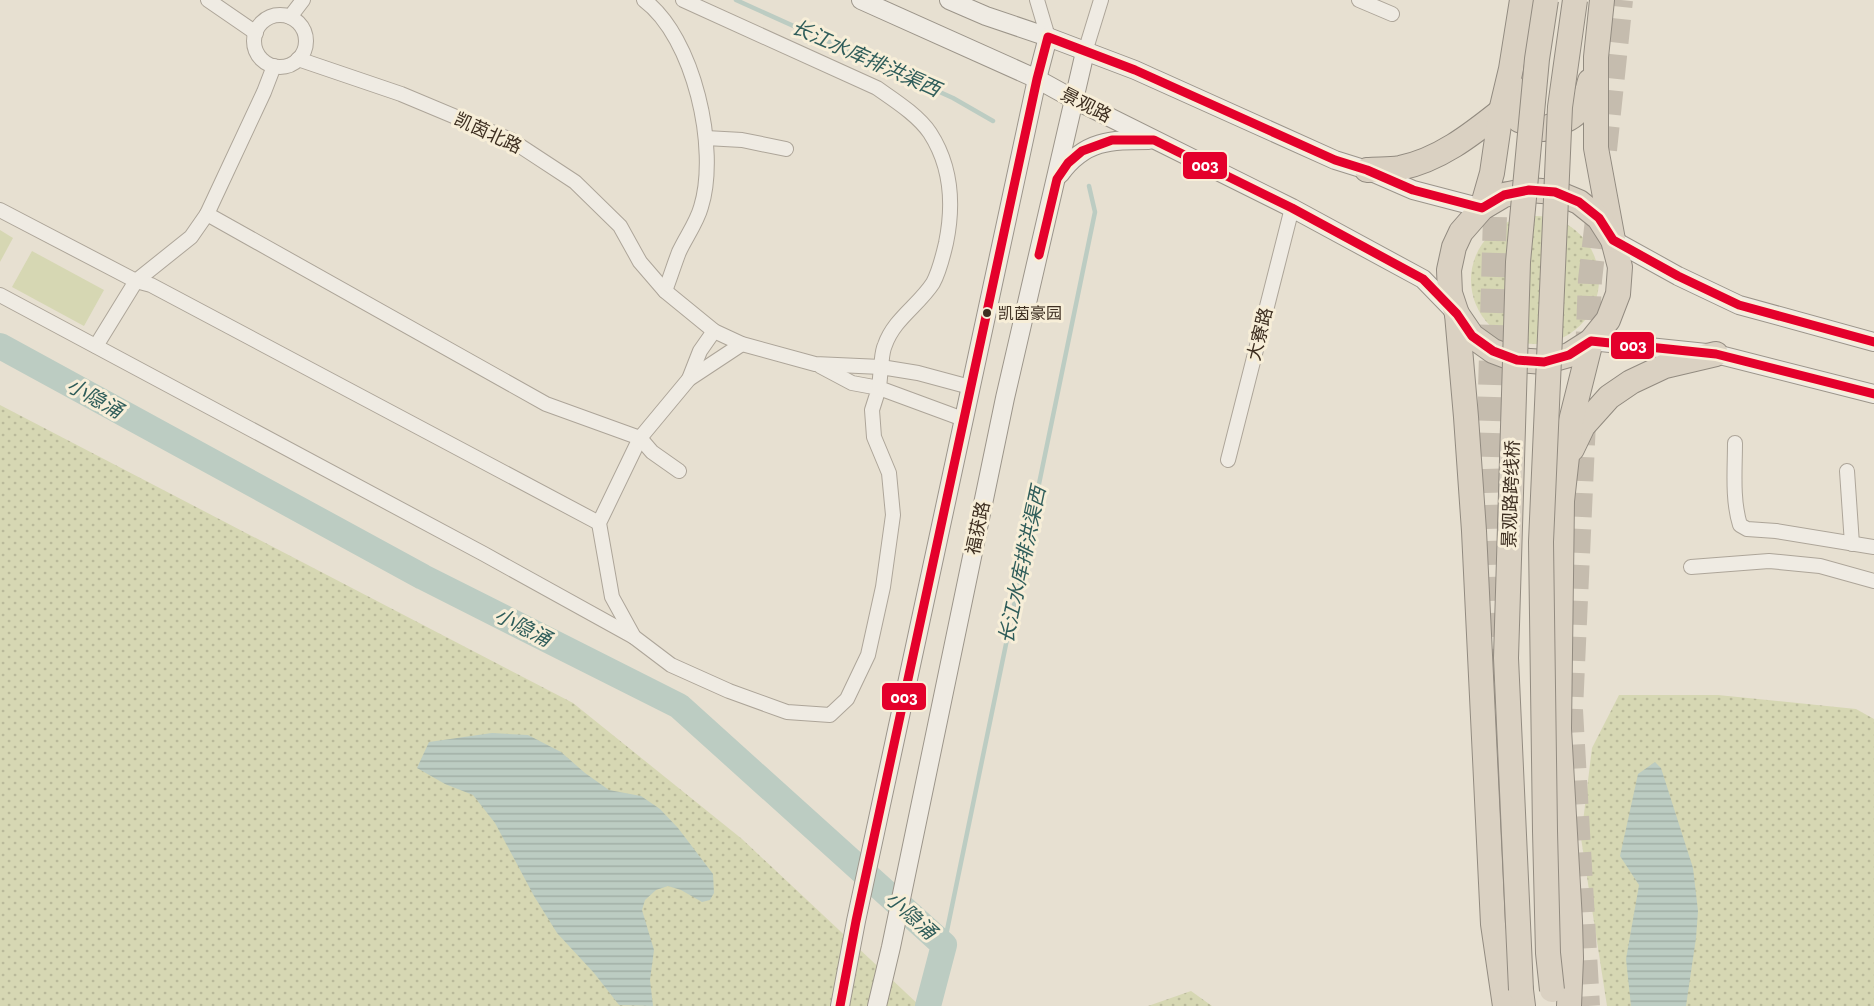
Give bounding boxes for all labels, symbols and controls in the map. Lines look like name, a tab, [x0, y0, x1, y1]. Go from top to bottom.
water label: 长江水库排洪渠西	[788, 14, 947, 103]
street label: 景观路	[1057, 83, 1115, 127]
street label: 凯茵北路	[451, 108, 525, 158]
line badge: 003	[1182, 151, 1228, 180]
text: 003	[1192, 156, 1219, 175]
place label: 凯茵豪园	[998, 304, 1062, 323]
street label: 大寮路	[1243, 305, 1277, 363]
marker: 凯茵豪园	[981, 307, 993, 319]
line badge: 003	[1610, 331, 1655, 360]
text: 003	[1620, 336, 1647, 355]
water label: 小隐涌	[63, 373, 129, 424]
street label: 景观路跨线桥	[1498, 440, 1524, 548]
water label: 长江水库排洪渠西	[994, 481, 1051, 646]
street label: 福获路	[962, 499, 994, 557]
water label: 小隐涌	[491, 603, 557, 652]
line badge: 003	[881, 682, 927, 711]
text: 003	[891, 688, 918, 707]
water label: 小隐涌	[881, 886, 943, 945]

